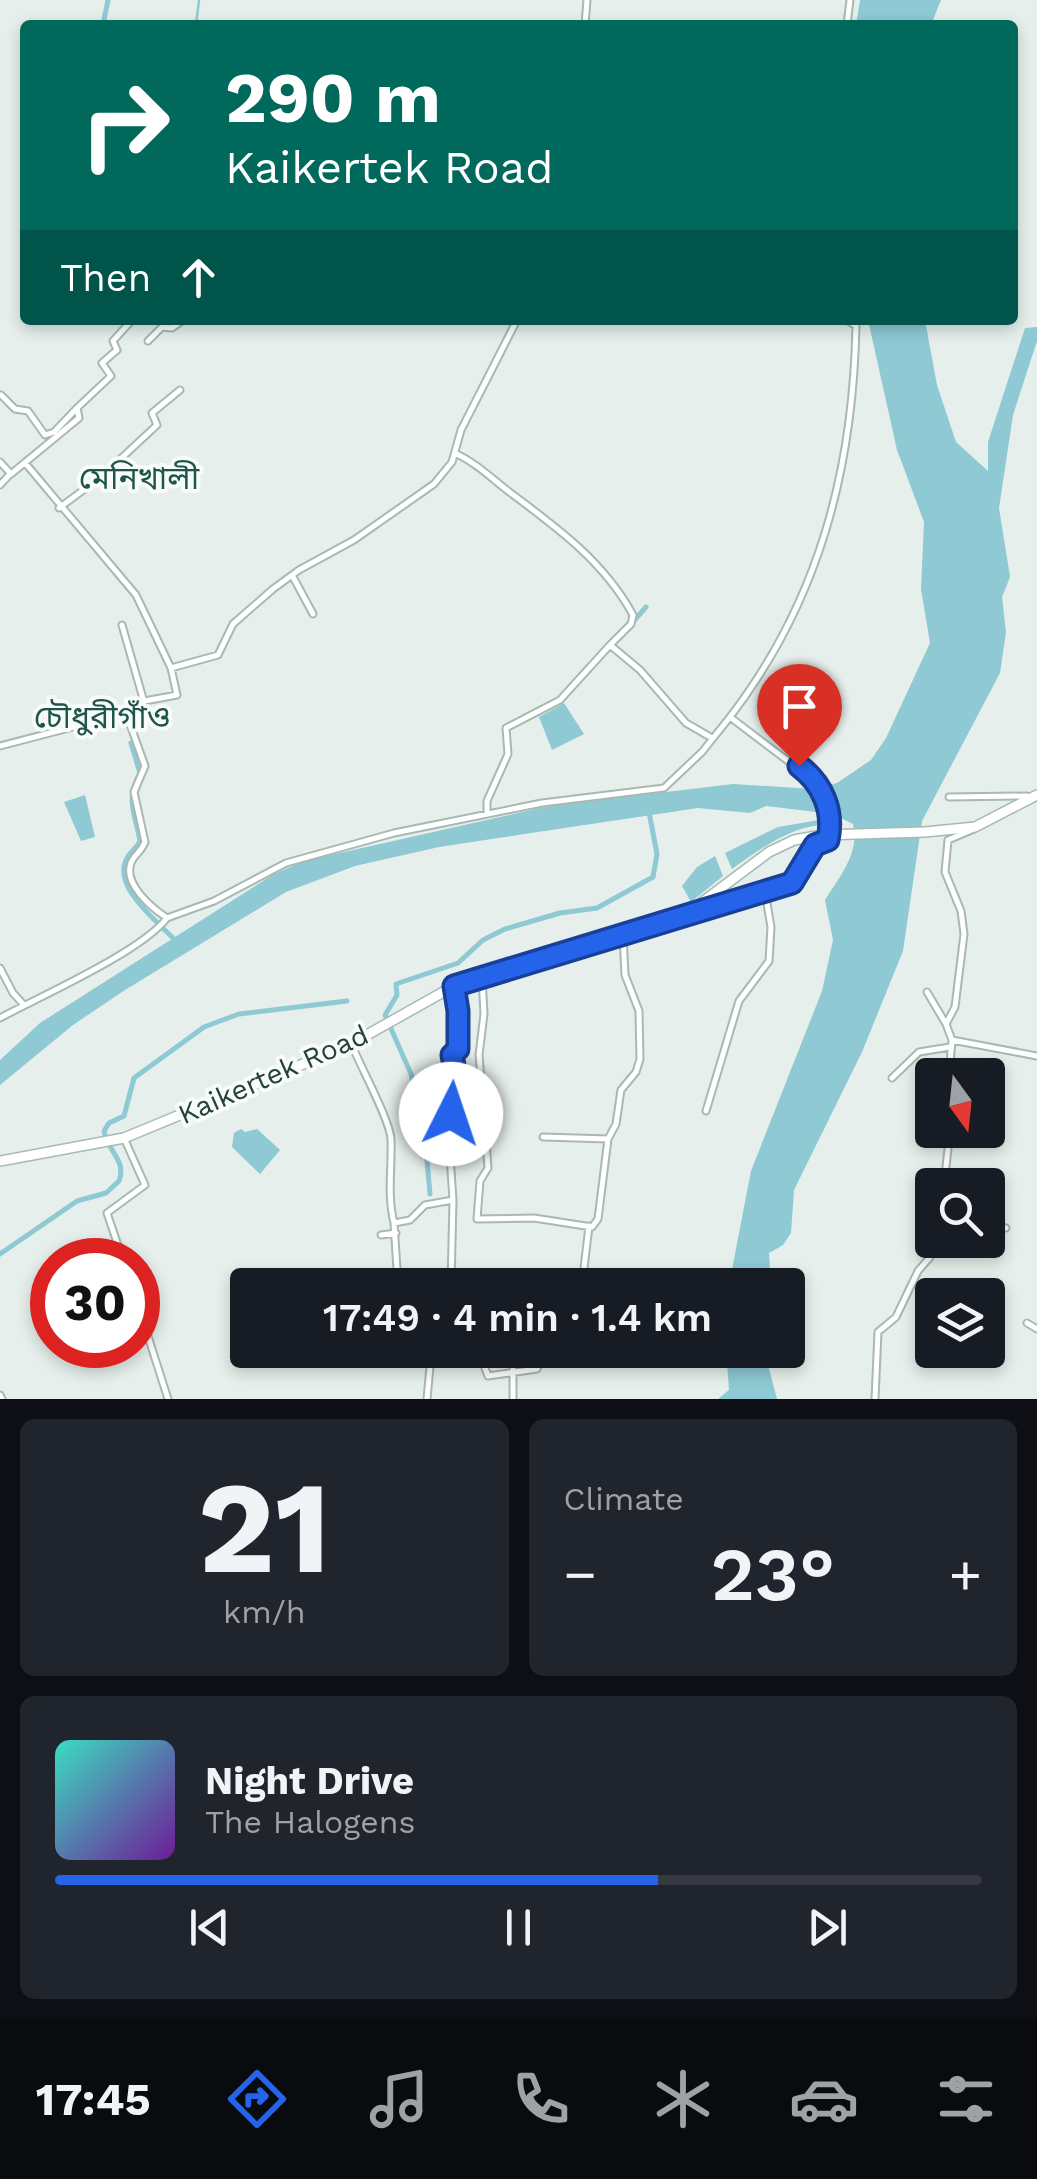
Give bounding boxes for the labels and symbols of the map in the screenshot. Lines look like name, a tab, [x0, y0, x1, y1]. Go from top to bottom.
district label: মেনিখালী	[79, 459, 200, 497]
pin	[757, 664, 842, 767]
district label: চৌধুরীগাঁও	[34, 698, 170, 736]
street label: Kaikertek Road	[173, 1018, 373, 1131]
north arrow	[915, 1058, 1005, 1148]
position arrow	[399, 1062, 503, 1166]
speed limit sign: 30	[30, 1238, 160, 1368]

